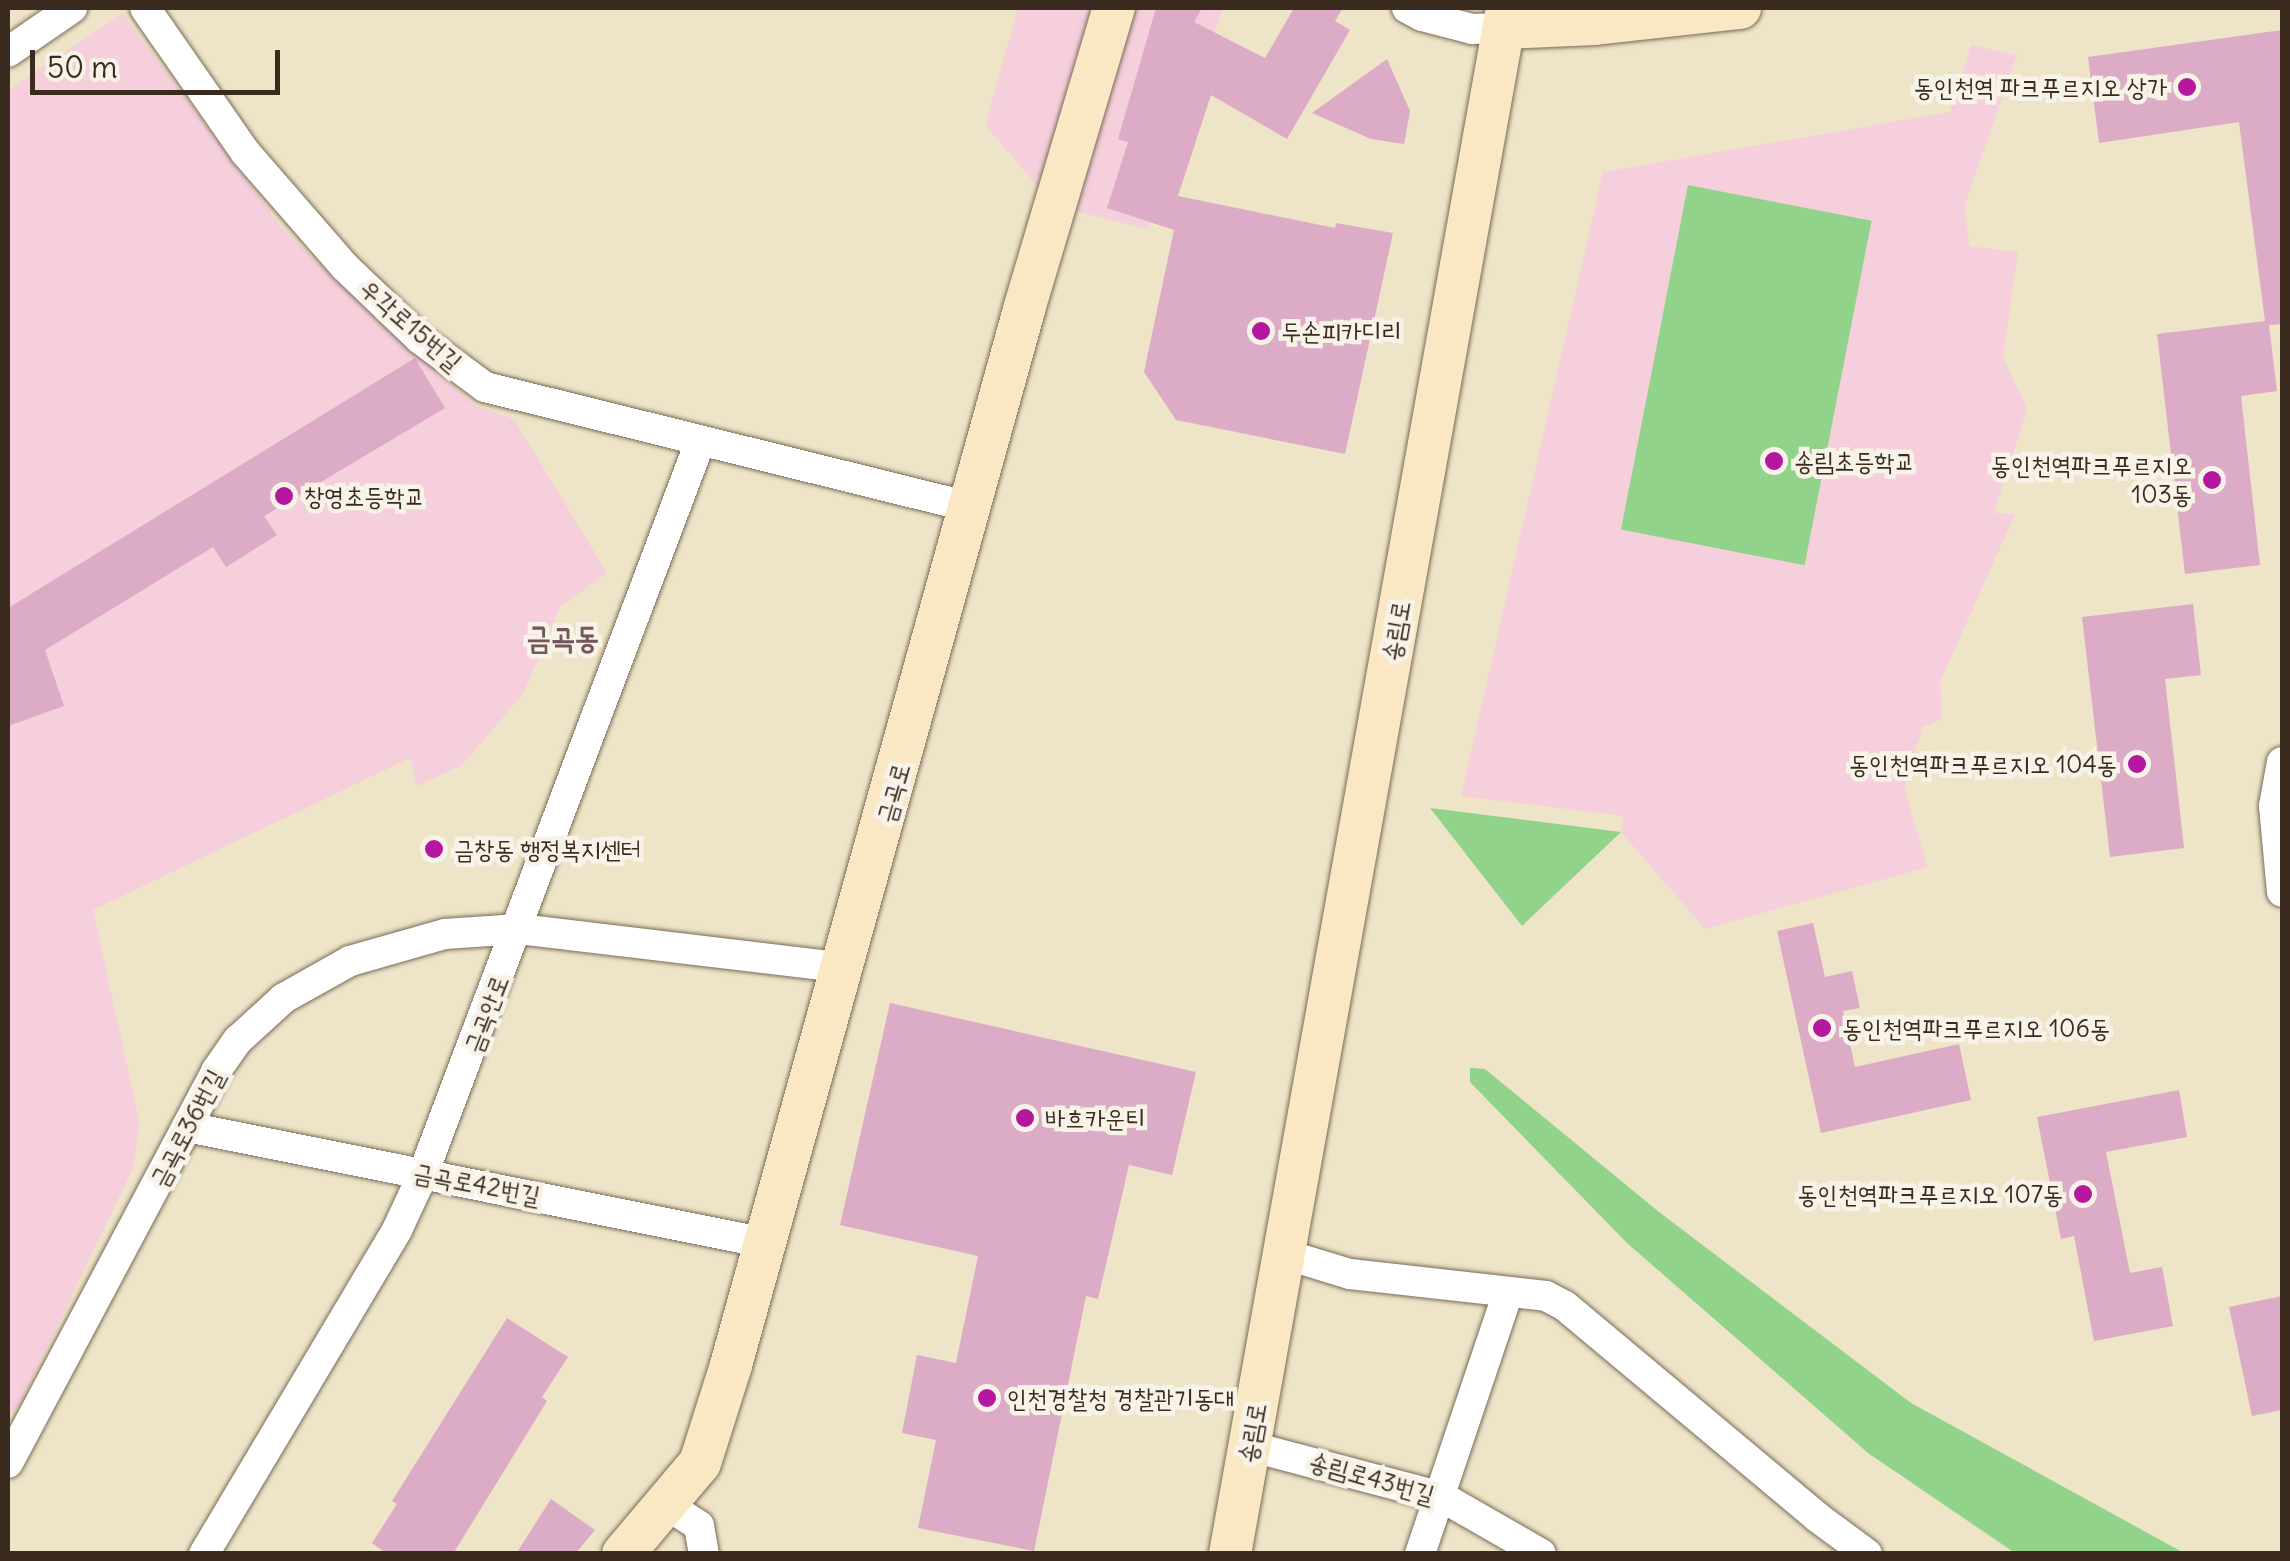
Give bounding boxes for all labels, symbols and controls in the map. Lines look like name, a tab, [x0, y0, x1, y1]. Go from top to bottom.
scale bar	[35, 30, 285, 92]
text: 50 m	[47, 48, 117, 86]
place label: 동인천역 파크푸르지오 상가	[1914, 72, 2167, 102]
marker: 동인천역 파크푸르지오 상가	[2176, 76, 2198, 98]
street label: 우각로15번길	[354, 273, 468, 377]
place label: 두손피카디리	[1281, 316, 1402, 346]
marker: 두손피카디리	[1250, 320, 1272, 342]
place label: 송림초등학교	[1794, 446, 1915, 476]
marker: 송림초등학교	[1763, 450, 1785, 472]
place label: 동인천역파크푸르지오 103동	[1991, 451, 2192, 510]
marker: 동인천역파크푸르지오 103동	[2201, 469, 2223, 491]
place label: 창영초등학교	[304, 481, 425, 511]
marker: 창영초등학교	[273, 485, 295, 507]
street label: 송림로	[1376, 599, 1416, 663]
district label: 금곡동	[527, 619, 599, 655]
place label: 동인천역파크푸르지오 104동	[1849, 749, 2117, 779]
marker: 동인천역파크푸르지오 104동	[2126, 753, 2148, 775]
street label: 금곡로	[870, 760, 916, 826]
place label: 금창동 행정복지센터	[454, 834, 641, 864]
marker: 금창동 행정복지센터	[423, 838, 445, 860]
street label: 금곡안로	[458, 971, 514, 1057]
place label: 동인천역파크푸르지오 106동	[1842, 1013, 2110, 1043]
marker: 동인천역파크푸르지오 106동	[1811, 1017, 1833, 1039]
street label: 금곡로36번길	[143, 1064, 231, 1192]
place label: 바흐카운티	[1045, 1103, 1146, 1133]
marker: 바흐카운티	[1014, 1107, 1036, 1129]
street label: 금곡로42번길	[411, 1157, 543, 1211]
place label: 동인천역파크푸르지오 107동	[1797, 1179, 2063, 1209]
marker: 동인천역파크푸르지오 107동	[2072, 1183, 2094, 1205]
place label: 인천경찰청 경찰관기동대	[1007, 1383, 1234, 1413]
marker: 인천경찰청 경찰관기동대	[976, 1387, 998, 1409]
street label: 송림로	[1232, 1401, 1272, 1465]
street label: 송림로43번길	[1306, 1446, 1438, 1510]

